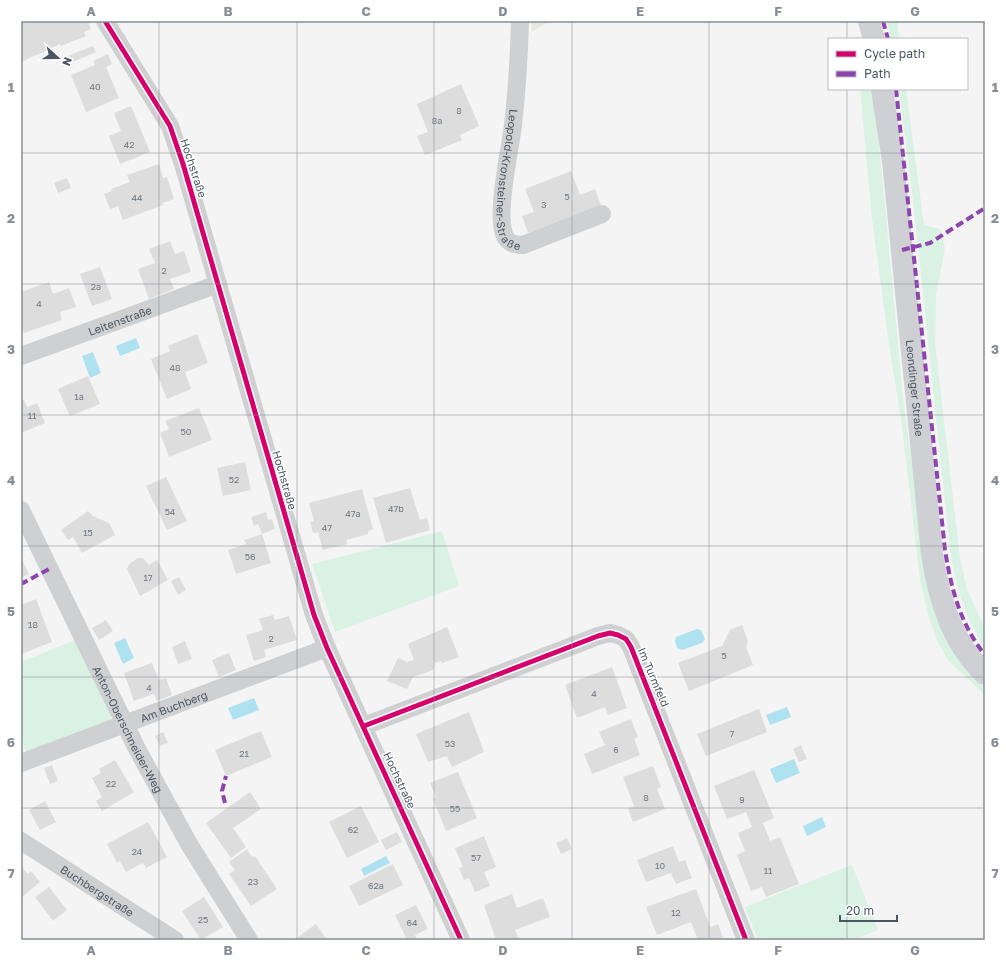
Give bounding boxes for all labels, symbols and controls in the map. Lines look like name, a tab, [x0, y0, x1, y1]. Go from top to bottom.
text: A	[86, 3, 96, 19]
text: B	[223, 3, 233, 19]
text: C	[361, 3, 371, 19]
text: D	[498, 3, 508, 19]
text: E	[636, 3, 644, 19]
text: F	[774, 3, 782, 19]
text: G	[910, 3, 920, 19]
north arrow	[38, 38, 78, 78]
legend	[828, 38, 968, 90]
text: Cycle path	[864, 46, 925, 61]
text: N	[60, 56, 75, 68]
text: Path	[864, 66, 891, 81]
text: 1	[8, 79, 15, 95]
text: 1	[992, 79, 999, 95]
house number: 40	[89, 81, 101, 92]
house number: 8	[456, 105, 462, 116]
street label: Leopold-Kronsteiner-Straße	[495, 109, 521, 252]
house number: 8a	[432, 115, 442, 126]
street label: Hochstraße	[178, 137, 210, 199]
house number: 42	[124, 139, 134, 150]
house number: 5	[564, 191, 570, 202]
house number: 44	[132, 192, 143, 203]
house number: 3	[541, 199, 547, 210]
text: 2	[7, 210, 15, 226]
text: 2	[991, 210, 999, 226]
house number: 2	[161, 265, 167, 276]
house number: 2a	[91, 281, 101, 292]
house number: 4	[36, 298, 42, 309]
street label: Leitenstraße	[86, 302, 153, 337]
street label: Leondinger Straße	[904, 339, 927, 437]
text: 3	[7, 341, 15, 357]
text: 3	[991, 341, 999, 357]
house number: 48	[170, 362, 180, 373]
house number: 1a	[74, 391, 84, 402]
house number: 11	[28, 410, 37, 421]
house number: 50	[181, 426, 192, 437]
street label: Hochstraße	[270, 449, 300, 511]
text: 4	[7, 472, 15, 488]
text: 4	[991, 472, 999, 488]
house number: 52	[229, 474, 239, 485]
house number: 47b	[388, 503, 404, 514]
house number: 54	[165, 506, 176, 517]
house number: 47a	[345, 508, 361, 519]
house number: 47	[322, 522, 332, 533]
house number: 15	[83, 527, 93, 538]
house number: 56	[245, 551, 255, 562]
house number: 17	[143, 572, 153, 583]
text: 5	[7, 603, 15, 619]
text: 5	[991, 603, 999, 619]
house number: 18	[28, 619, 38, 630]
house number: 2	[268, 633, 274, 644]
street label: Im Turmfeld	[636, 646, 672, 708]
house number: 5	[721, 650, 727, 661]
street label: Anton-Oberschneider-Weg	[91, 663, 166, 795]
house number: 4	[146, 682, 152, 693]
street label: Am Buchberg	[138, 687, 209, 724]
house number: 4	[591, 688, 597, 699]
house number: 7	[730, 728, 735, 739]
text: 6	[7, 734, 15, 750]
text: 6	[991, 734, 999, 750]
house number: 53	[445, 738, 455, 749]
house number: 6	[613, 744, 619, 755]
house number: 21	[239, 748, 249, 759]
street label: Hochstraße	[381, 750, 419, 810]
house number: 22	[106, 778, 116, 789]
house number: 8	[643, 792, 649, 803]
house number: 9	[739, 794, 745, 805]
house number: 55	[450, 803, 460, 814]
house number: 62	[348, 824, 358, 835]
house number: 24	[132, 846, 143, 857]
house number: 57	[471, 852, 481, 863]
house number: 10	[655, 860, 665, 871]
street label: Buchbergstraße	[59, 862, 137, 918]
text: 7	[7, 865, 15, 881]
house number: 11	[764, 865, 773, 876]
text: 7	[991, 865, 999, 881]
house number: 23	[248, 876, 258, 887]
house number: 62a	[368, 880, 384, 891]
scale bar	[840, 897, 897, 923]
text: 20 m	[846, 903, 874, 918]
house number: 12	[671, 907, 681, 918]
house number: 25	[198, 914, 208, 925]
house number: 64	[407, 917, 418, 928]
text: A	[86, 942, 96, 958]
text: B	[223, 942, 233, 958]
text: C	[361, 942, 371, 958]
text: D	[498, 942, 508, 958]
text: E	[636, 942, 644, 958]
text: F	[774, 942, 782, 958]
text: G	[910, 942, 920, 958]

